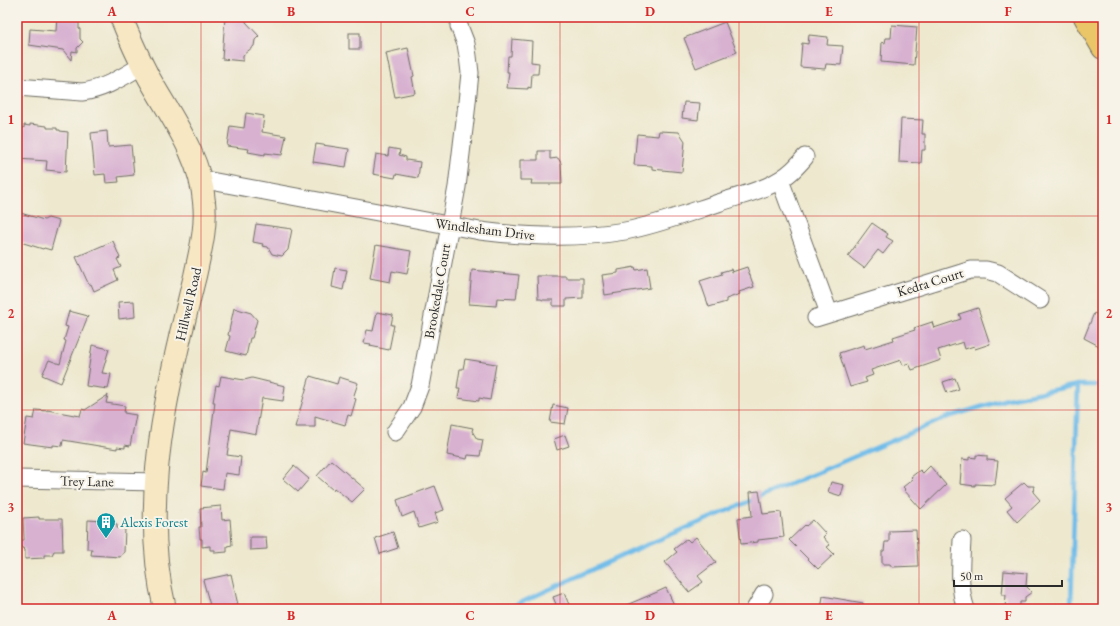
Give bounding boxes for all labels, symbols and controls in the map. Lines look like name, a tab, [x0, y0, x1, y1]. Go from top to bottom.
text: A	[106, 3, 117, 20]
text: B	[287, 3, 295, 20]
text: C	[465, 3, 475, 20]
text: D	[645, 3, 655, 20]
text: E	[825, 3, 833, 20]
text: F	[1004, 3, 1012, 20]
text: 1	[8, 111, 15, 128]
text: 1	[1106, 111, 1113, 128]
street label: Windlesham Drive	[434, 214, 536, 244]
street label: Brookedale Court	[420, 242, 454, 340]
street label: Kedra Court	[895, 263, 966, 301]
street label: Hillwell Road	[171, 265, 205, 343]
text: 2	[8, 305, 15, 322]
text: 2	[1106, 305, 1113, 322]
street label: Trey Lane	[60, 472, 115, 490]
text: 3	[8, 499, 15, 516]
text: 3	[1106, 499, 1113, 516]
building icon: Alexis Forest	[95, 511, 117, 539]
place label: Alexis Forest	[119, 513, 188, 531]
scale bar	[954, 562, 1062, 588]
text: 50 m	[960, 568, 984, 584]
text: A	[106, 607, 117, 624]
text: B	[287, 607, 295, 624]
text: C	[465, 607, 475, 624]
text: D	[645, 607, 655, 624]
text: E	[825, 607, 833, 624]
text: F	[1004, 607, 1012, 624]

